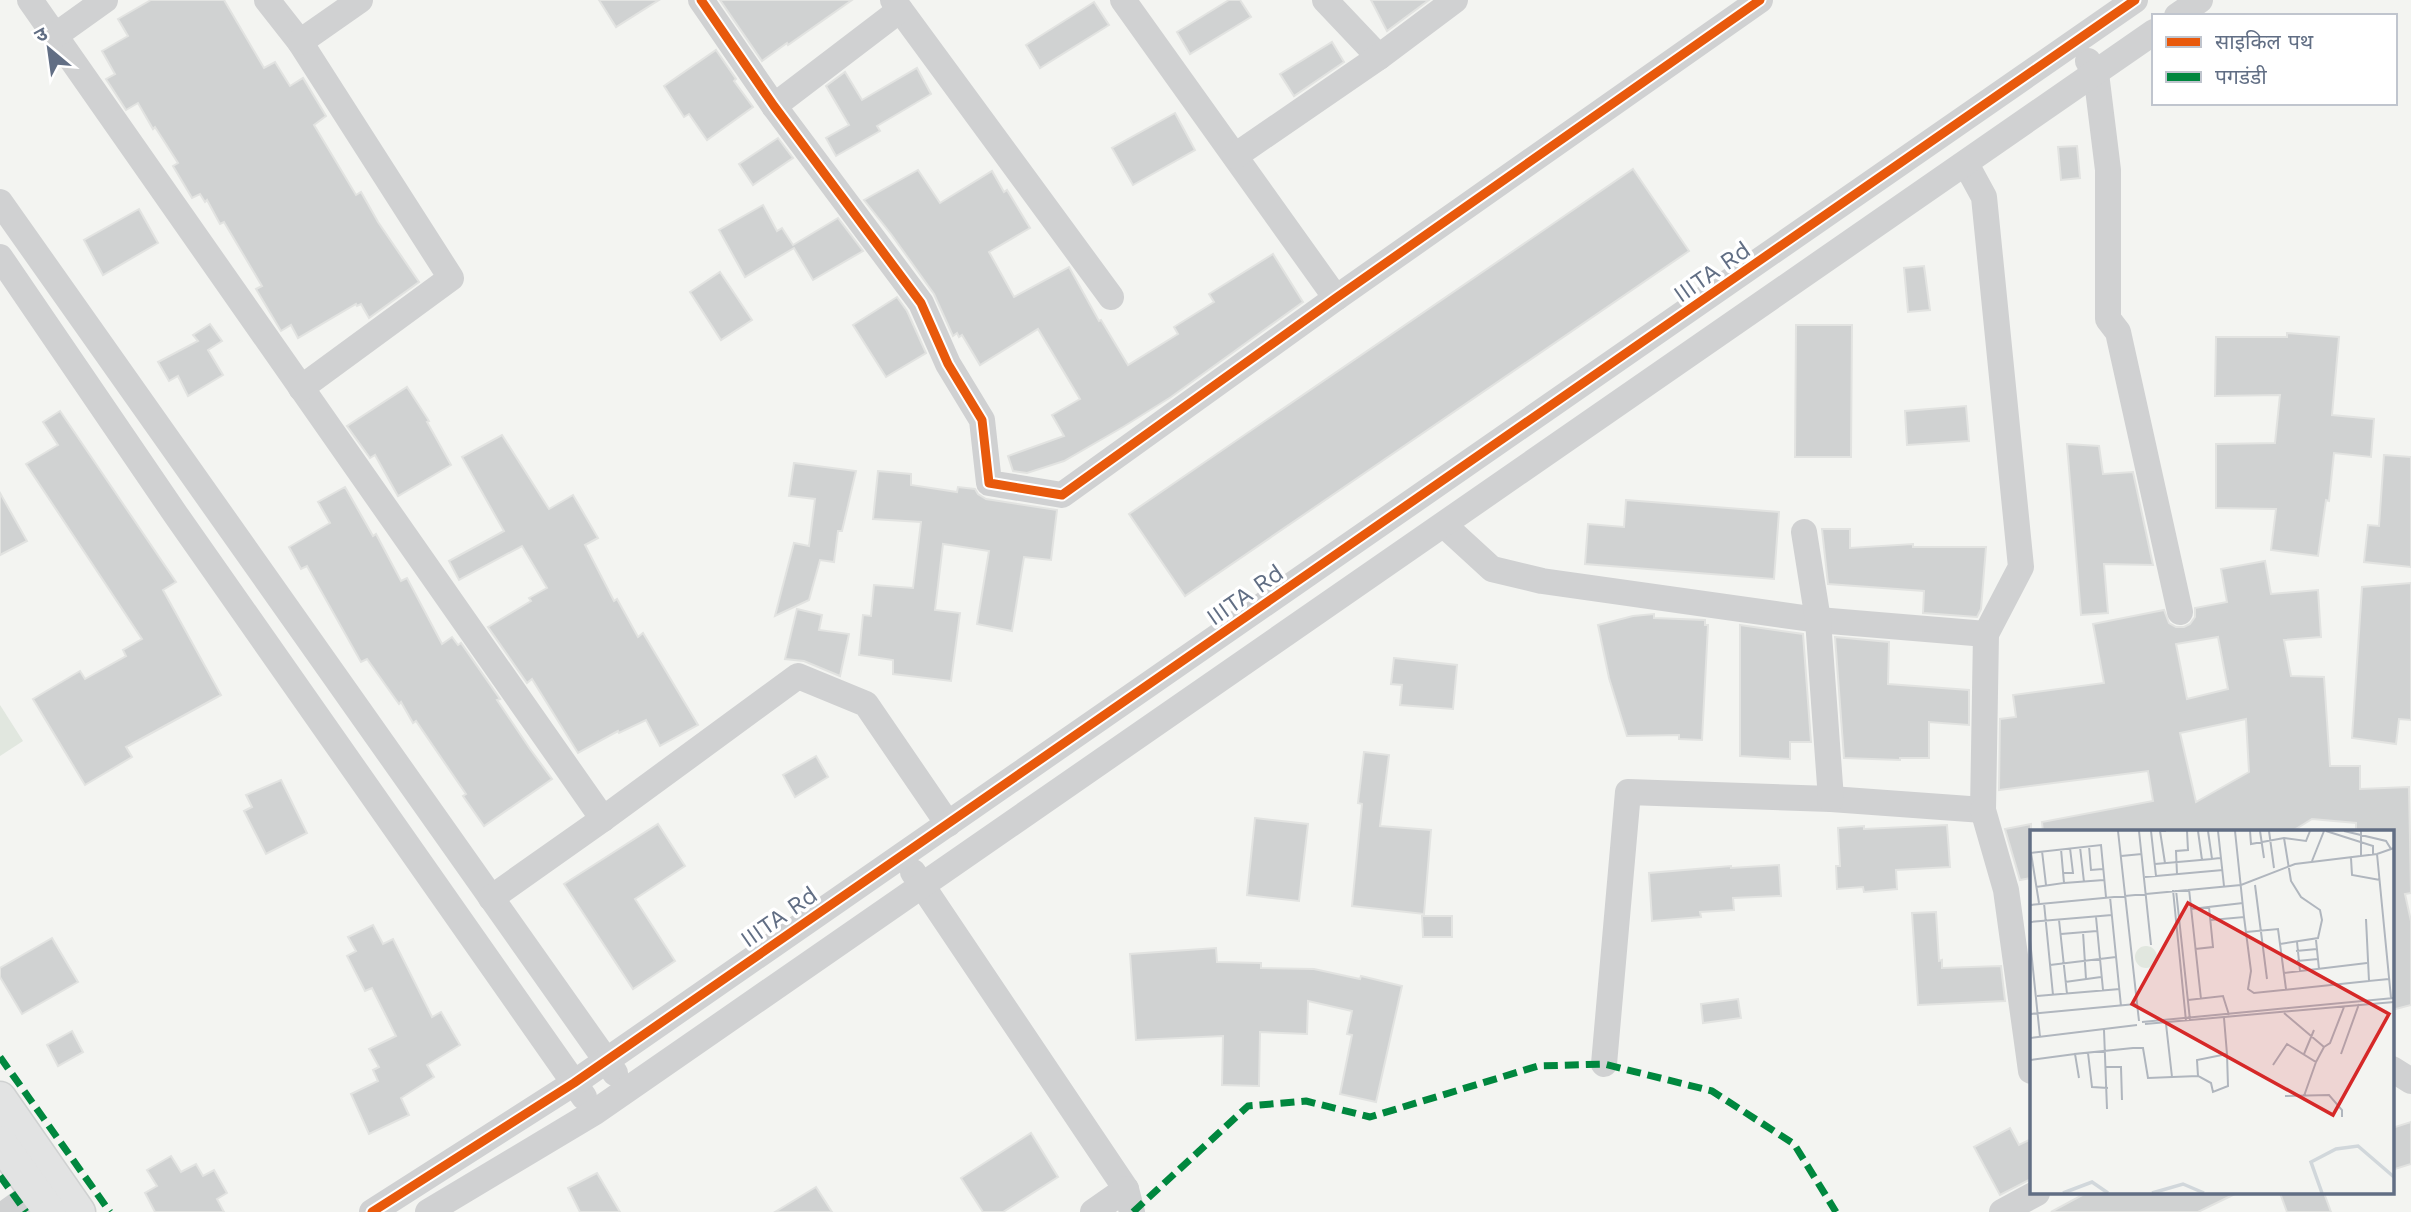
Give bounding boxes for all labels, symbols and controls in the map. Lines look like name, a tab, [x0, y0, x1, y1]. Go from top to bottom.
north arrow	[14, 14, 84, 84]
legend	[2152, 14, 2397, 105]
text: उ	[31, 21, 52, 47]
text: साइकिल पथ	[2215, 29, 2314, 54]
text: पगडंडी	[2215, 64, 2267, 89]
street label: IIITA Rd	[1668, 235, 1756, 309]
street label: IIITA Rd	[1201, 558, 1289, 632]
inset map	[2030, 830, 2394, 1194]
street label: IIITA Rd	[735, 880, 823, 954]

